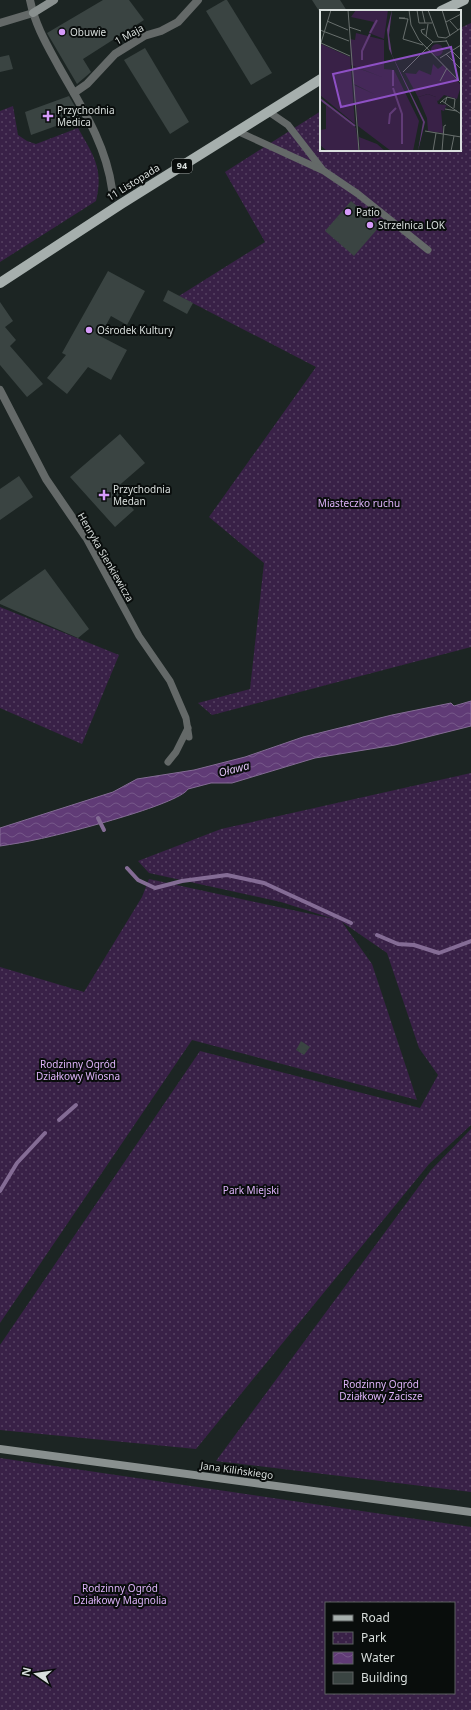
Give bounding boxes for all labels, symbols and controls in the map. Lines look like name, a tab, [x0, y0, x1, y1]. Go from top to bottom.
inset map	[320, 10, 461, 151]
street label: 1 Maja	[112, 20, 146, 48]
place label: Obuwie	[70, 25, 107, 39]
marker: Obuwie	[57, 27, 67, 37]
place label: Przychodnia Medica	[57, 103, 115, 129]
marker: Przychodnia Medica	[42, 110, 54, 122]
road number: 94	[172, 159, 192, 173]
street label: 11 Listopada	[104, 160, 162, 204]
place label: Patio	[356, 205, 380, 219]
marker: Patio	[343, 207, 353, 217]
place label: Strzelnica LOK	[378, 218, 446, 232]
marker: Strzelnica LOK	[365, 220, 375, 230]
place label: Ośrodek Kultury	[97, 323, 174, 337]
marker: Ośrodek Kultury	[84, 325, 94, 335]
place label: Przychodnia Medan	[113, 482, 171, 508]
marker: Przychodnia Medan	[98, 489, 110, 501]
park label: Miasteczko ruchu	[318, 496, 400, 510]
street label: Henryka Sienkiewicza	[75, 510, 137, 604]
water label: Oława	[217, 757, 252, 780]
park label: Rodzinny Ogród Działkowy Wiosna	[36, 1057, 120, 1083]
park label: Park Miejski	[223, 1183, 279, 1197]
park label: Rodzinny Ogród Działkowy Zacisze	[339, 1377, 423, 1403]
street label: Jana Kilińskiego	[199, 1458, 274, 1482]
park label: Rodzinny Ogród Działkowy Magnolia	[73, 1581, 167, 1607]
legend	[325, 1602, 455, 1694]
text: Road	[361, 1609, 390, 1626]
text: Park	[361, 1629, 387, 1646]
text: Water	[361, 1649, 395, 1666]
north arrow	[16, 1654, 56, 1694]
text: N	[17, 1666, 34, 1678]
text: Building	[361, 1669, 408, 1686]

